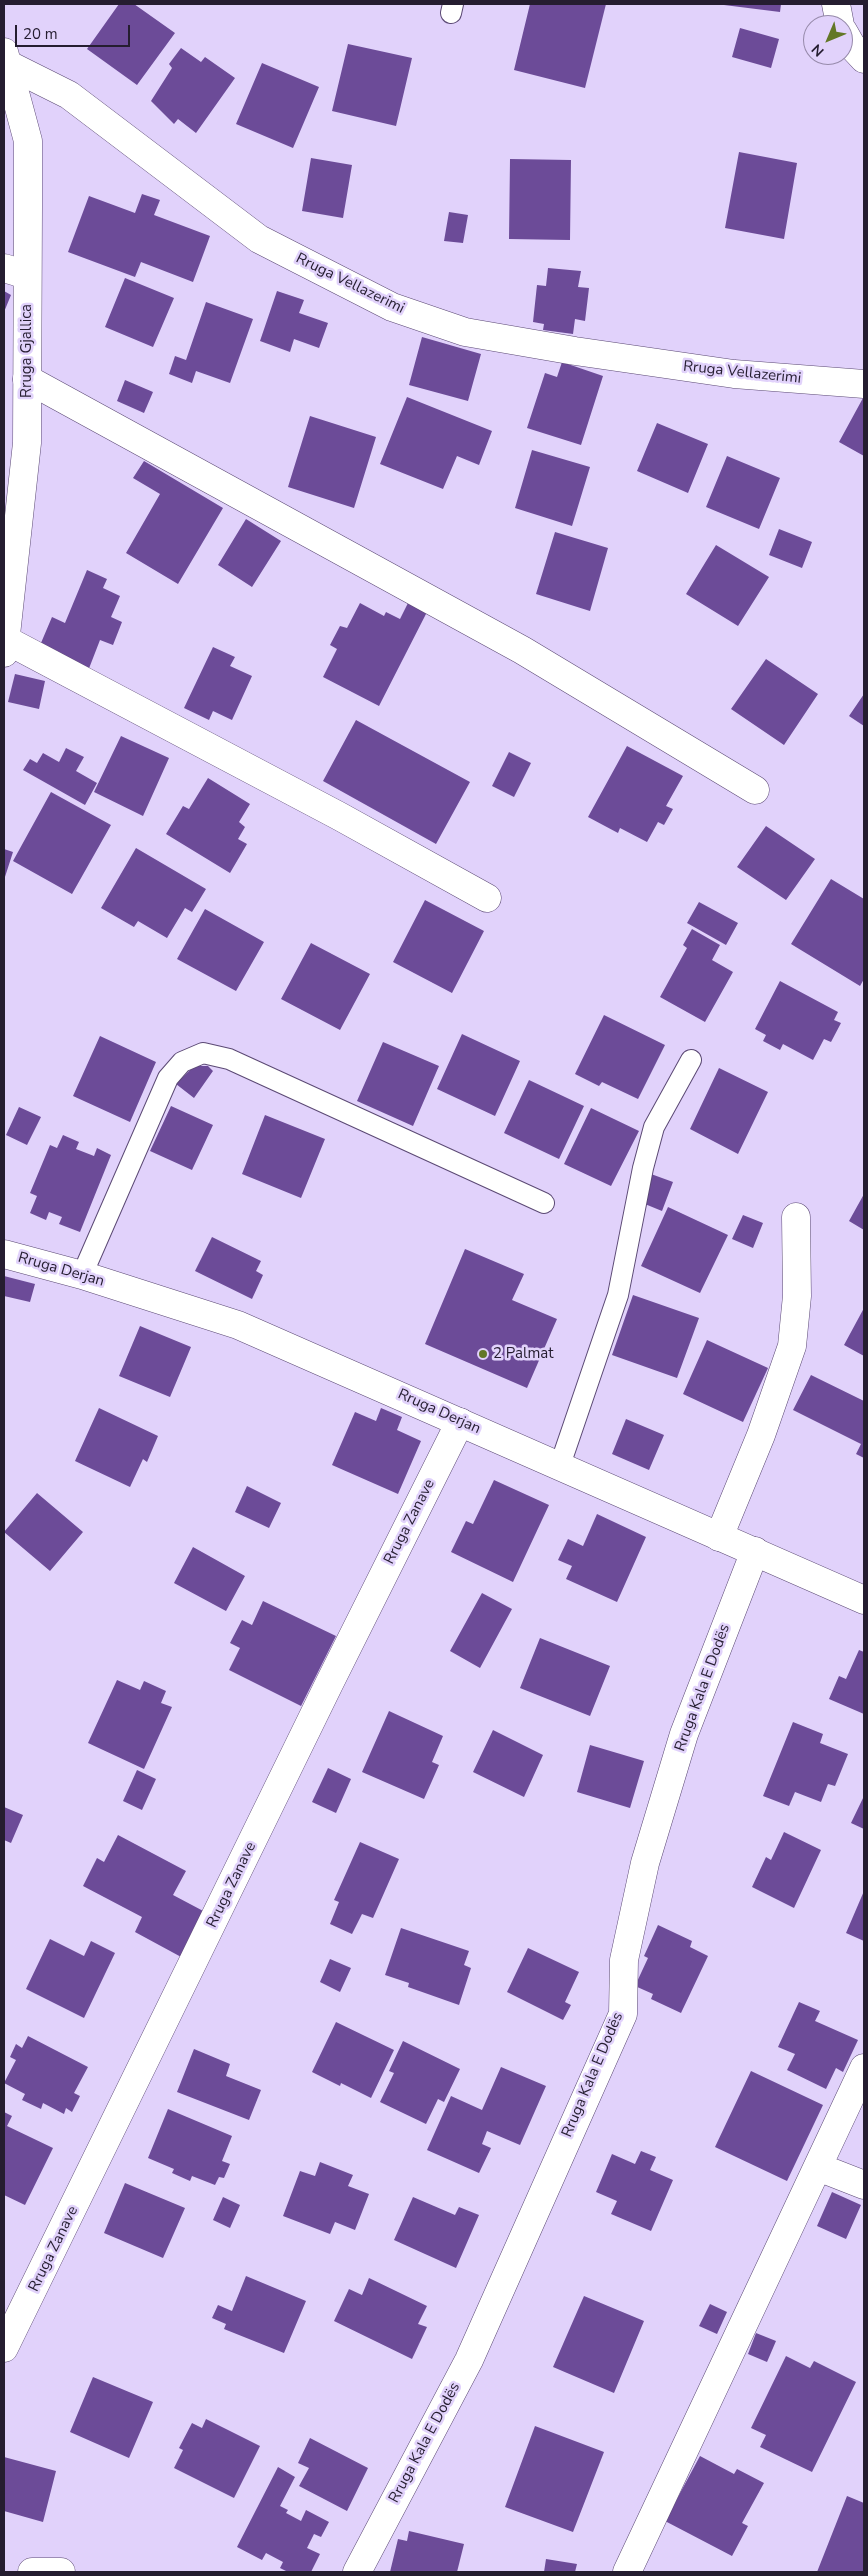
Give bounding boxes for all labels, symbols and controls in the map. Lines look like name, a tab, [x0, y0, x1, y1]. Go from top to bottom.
scale bar	[18, 15, 132, 47]
north arrow	[803, 15, 853, 65]
text: 20 m	[23, 24, 58, 44]
text: N	[807, 40, 828, 61]
street label: Rruga Vellazerimi	[293, 250, 407, 318]
street label: Rruga Gjallica	[18, 304, 36, 398]
street label: Rruga Vellazerimi	[682, 358, 802, 388]
street label: Rruga Derjan	[16, 1249, 106, 1291]
place label: 2 Palmat	[493, 1345, 553, 1363]
marker: 2 Palmat	[477, 1348, 489, 1360]
street label: Rruga Derjan	[395, 1386, 483, 1438]
street label: Rruga Zanave	[381, 1476, 439, 1568]
street label: Rruga Kala E Dodës	[672, 1622, 734, 1754]
street label: Rruga Zanave	[204, 1839, 260, 1931]
street label: Rruga Kala E Dodës	[559, 2010, 627, 2140]
street label: Rruga Zanave	[26, 2203, 82, 2295]
street label: Rruga Kala E Dodës	[386, 2380, 464, 2506]

